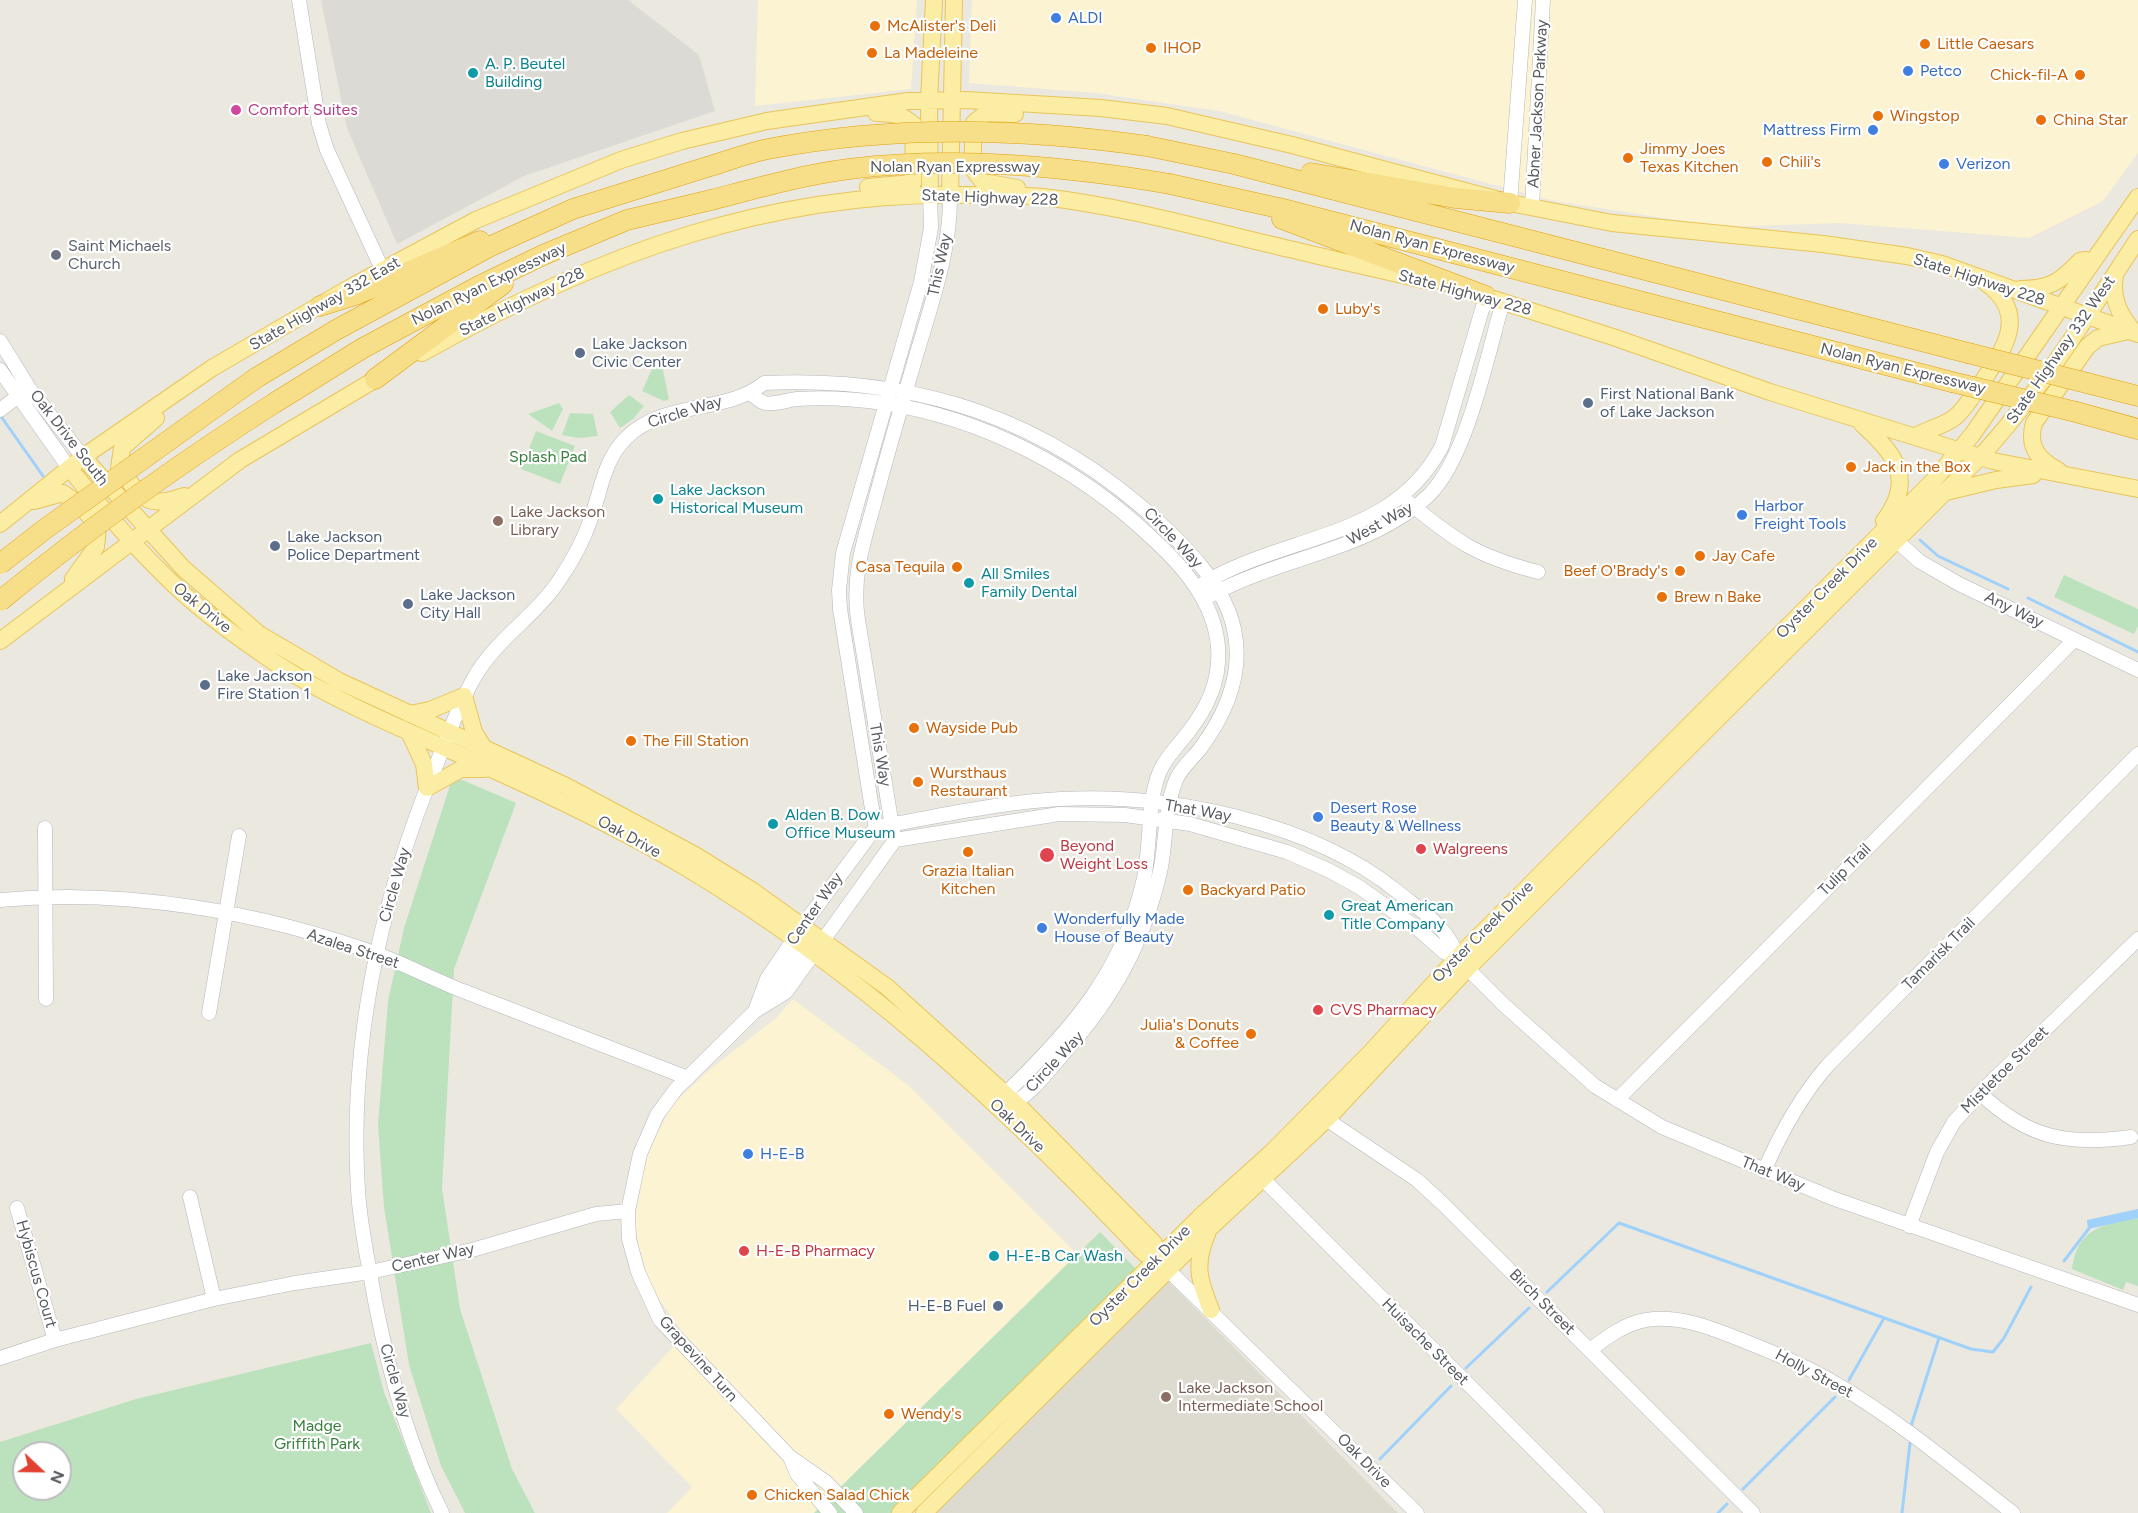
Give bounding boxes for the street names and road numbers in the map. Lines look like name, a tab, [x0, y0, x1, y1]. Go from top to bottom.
street label: Abner Jackson Parkway	[1524, 19, 1552, 189]
street label: Nolan Ryan Expressway	[870, 157, 1040, 177]
street label: State Highway 228	[921, 186, 1059, 210]
street label: Nolan Ryan Expressway	[1347, 216, 1517, 278]
street label: This Way	[924, 232, 956, 298]
street label: Nolan Ryan Expressway	[408, 238, 570, 330]
street label: State Highway 228	[1911, 250, 2047, 310]
street label: State Highway 332 East	[246, 253, 404, 355]
street label: State Highway 228	[456, 263, 588, 341]
street label: State Highway 228	[1396, 266, 1534, 320]
street label: State Highway 332 West	[2002, 272, 2120, 428]
street label: Nolan Ryan Expressway	[1818, 339, 1988, 399]
street label: Oak Drive South	[26, 386, 112, 490]
street label: Circle Way	[646, 392, 724, 432]
street label: West Way	[1344, 498, 1416, 550]
street label: Circle Way	[1139, 504, 1207, 572]
street label: Oyster Creek Drive	[1772, 533, 1882, 643]
street label: Oak Drive	[169, 579, 235, 637]
street label: Any Way	[1981, 588, 2047, 632]
street label: This Way	[865, 722, 895, 788]
street label: That Way	[1163, 796, 1233, 826]
street label: Oak Drive	[594, 812, 664, 862]
street label: Tulip Trail	[1815, 840, 1875, 900]
street label: Circle Way	[375, 845, 415, 925]
street label: Center Way	[783, 869, 847, 949]
street label: Oyster Creek Drive	[1428, 877, 1538, 987]
street label: Tamarisk Trail	[1899, 914, 1979, 994]
street label: Azalea Street	[304, 925, 402, 973]
street label: Mistletoe Street	[1957, 1022, 2053, 1118]
street label: Circle Way	[1022, 1027, 1088, 1097]
street label: Oak Drive	[985, 1095, 1049, 1157]
street label: That Way	[1738, 1153, 1808, 1195]
street label: Hybiscus Court	[11, 1218, 61, 1330]
street label: Oyster Creek Drive	[1085, 1221, 1195, 1331]
street label: Center Way	[390, 1239, 476, 1277]
street label: Birch Street	[1505, 1265, 1579, 1339]
street label: Huisache Street	[1377, 1294, 1473, 1390]
street label: Grapevine Turn	[654, 1312, 742, 1406]
street label: Circle Way	[375, 1341, 415, 1421]
street label: Holly Street	[1772, 1345, 1856, 1403]
street label: Oak Drive	[1333, 1430, 1395, 1492]

